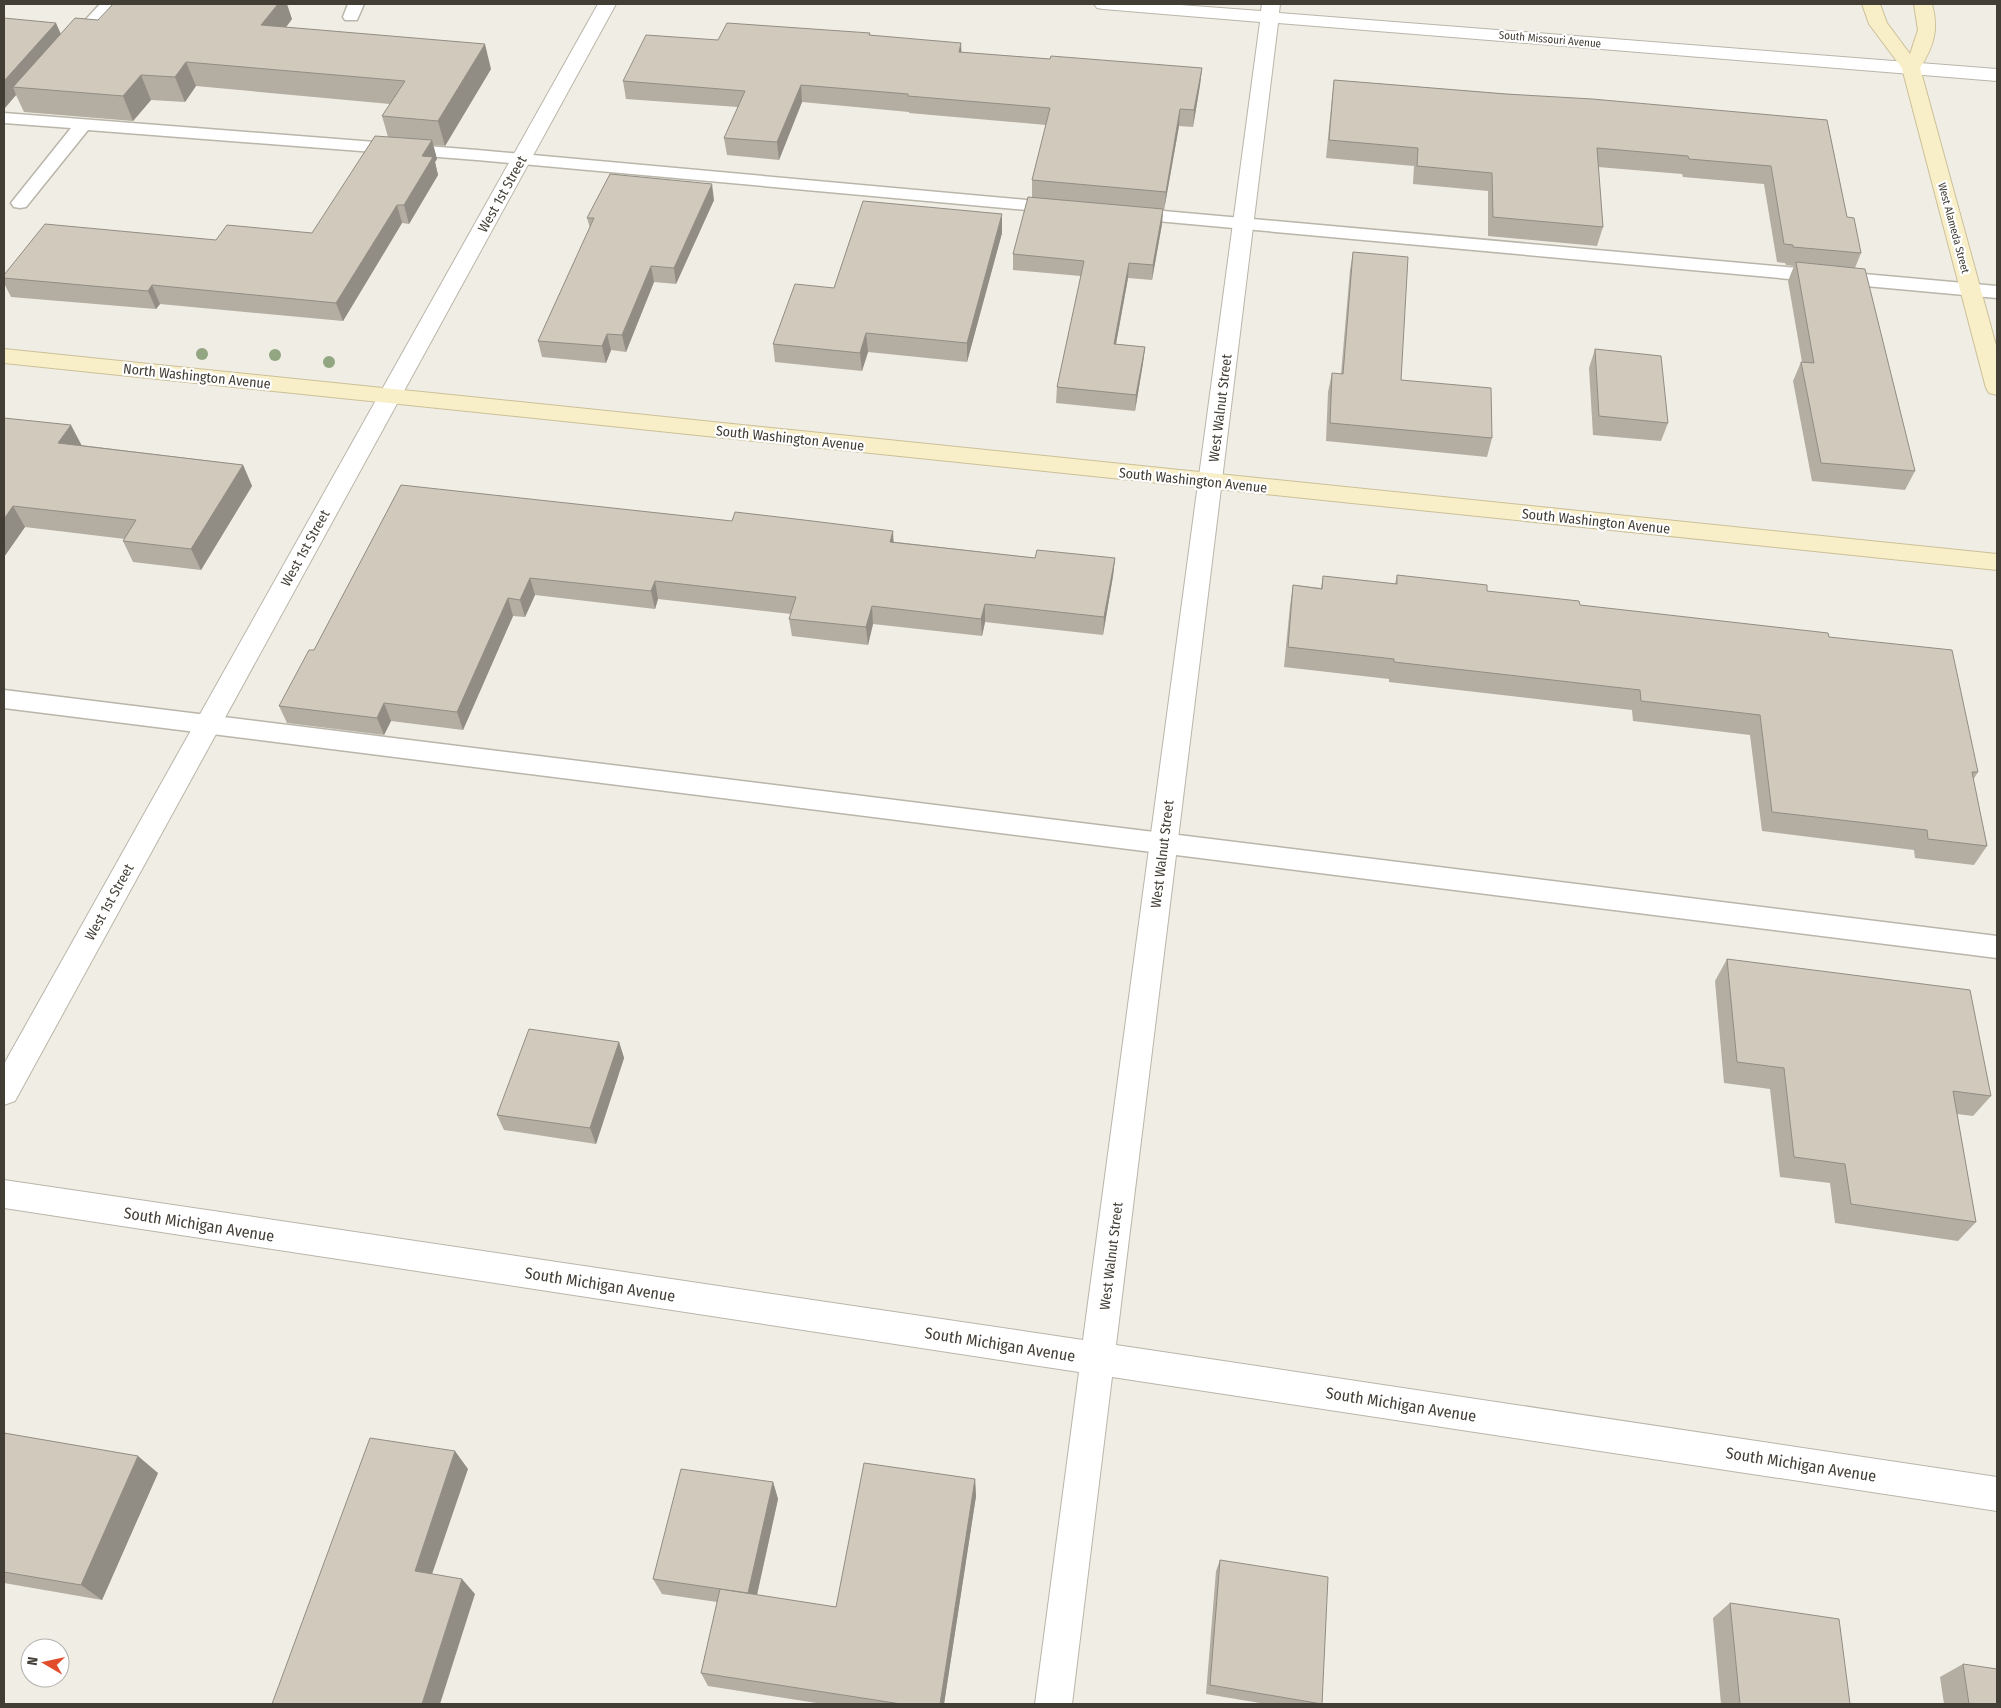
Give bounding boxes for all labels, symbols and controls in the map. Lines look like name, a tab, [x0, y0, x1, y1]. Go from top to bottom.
street label: South Missouri Avenue	[1498, 29, 1602, 50]
street label: West 1st Street	[474, 153, 531, 235]
street label: West Alameda Street	[1935, 181, 1972, 275]
street label: West Walnut Street	[1205, 353, 1236, 463]
street label: North Washington Avenue	[122, 360, 272, 393]
street label: South Washington Avenue	[715, 422, 865, 455]
street label: South Washington Avenue	[1118, 464, 1268, 497]
street label: South Washington Avenue	[1521, 505, 1671, 538]
street label: West 1st Street	[277, 507, 334, 589]
street label: West Walnut Street	[1147, 799, 1178, 909]
street label: West 1st Street	[81, 861, 138, 943]
street label: West Walnut Street	[1096, 1201, 1127, 1311]
street label: South Michigan Avenue	[122, 1203, 276, 1246]
street label: South Michigan Avenue	[523, 1263, 677, 1306]
street label: South Michigan Avenue	[923, 1323, 1077, 1366]
street label: South Michigan Avenue	[1324, 1383, 1478, 1426]
street label: South Michigan Avenue	[1724, 1443, 1878, 1486]
north arrow	[20, 1638, 70, 1688]
text: N	[24, 1656, 42, 1667]

